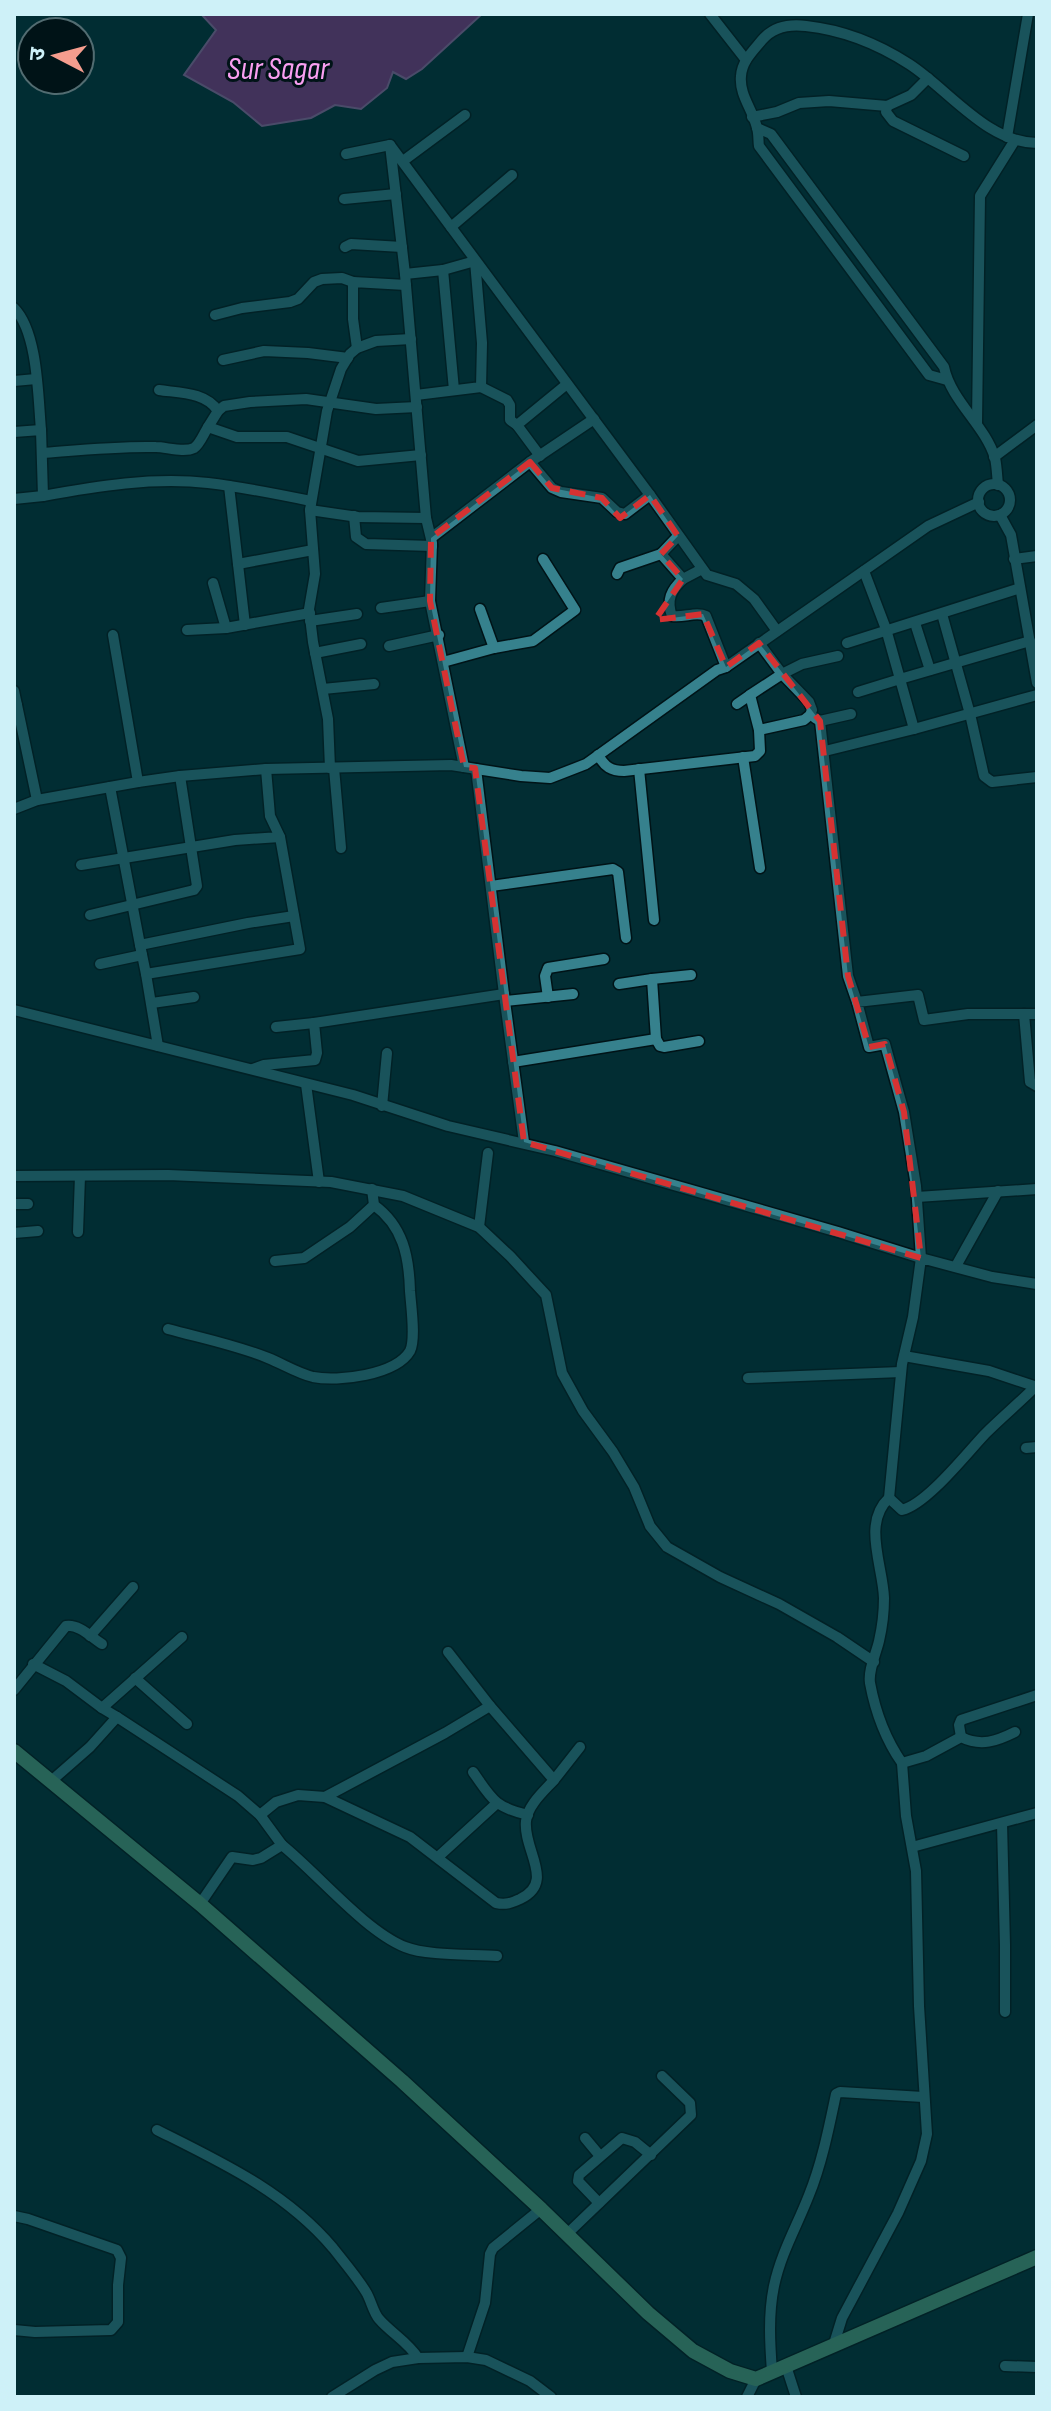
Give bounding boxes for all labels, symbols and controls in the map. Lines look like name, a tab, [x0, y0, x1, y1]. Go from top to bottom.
north arrow	[16, 16, 96, 96]
text: उ	[24, 45, 52, 62]
water label: Sur Sagar	[227, 50, 330, 89]

